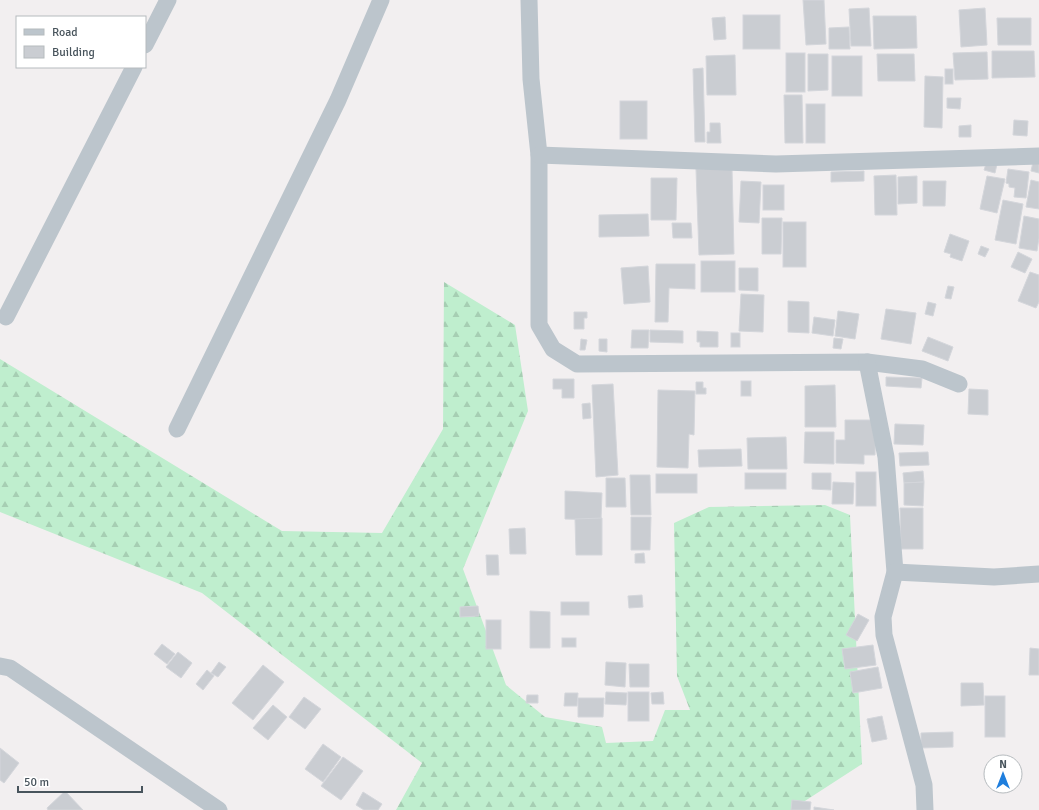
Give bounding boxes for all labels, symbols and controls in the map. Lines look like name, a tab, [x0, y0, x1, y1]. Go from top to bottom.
legend	[16, 16, 146, 68]
text: Road	[52, 25, 78, 40]
text: Building	[52, 45, 95, 60]
north arrow	[983, 754, 1023, 794]
text: N	[999, 758, 1007, 771]
scale bar	[18, 768, 142, 794]
text: 50 m	[24, 775, 49, 790]

